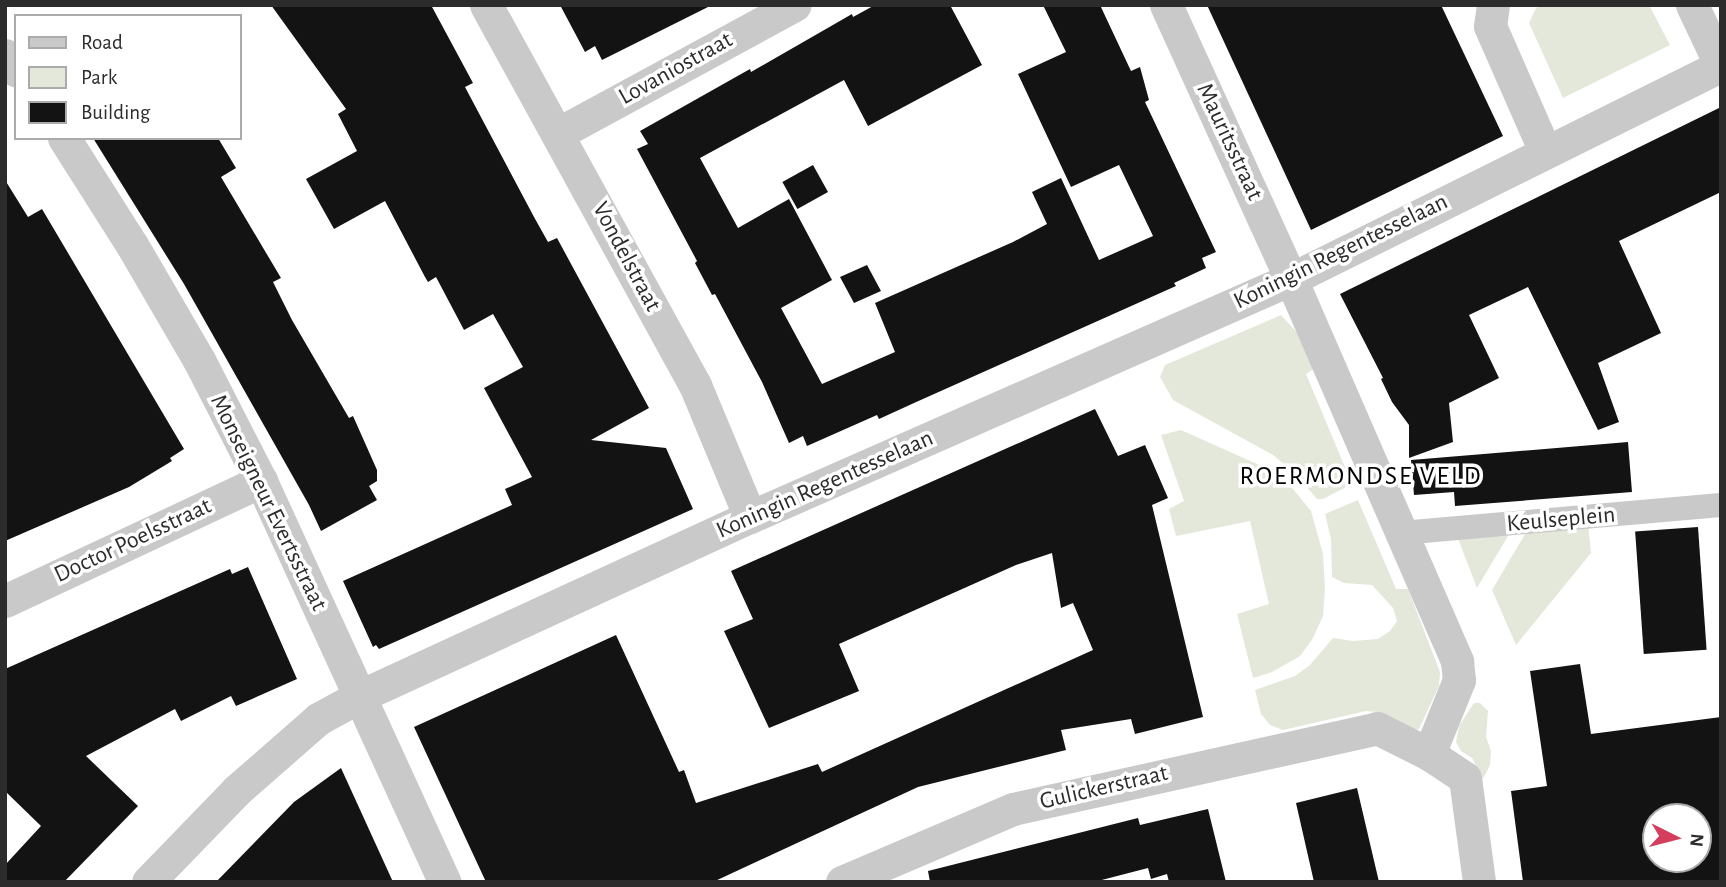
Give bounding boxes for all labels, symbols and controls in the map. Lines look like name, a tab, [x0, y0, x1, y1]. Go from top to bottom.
legend	[14, 14, 242, 140]
street label: Lovaniostraat	[614, 26, 738, 112]
text: Road	[81, 32, 123, 53]
text: Park	[81, 67, 117, 88]
street label: Mauritsstraat	[1189, 79, 1269, 205]
text: Building	[81, 102, 150, 123]
street label: Koningin Regentesselaan	[1229, 188, 1453, 316]
street label: Vondelstraat	[585, 197, 667, 317]
street label: Monseigneur Evertsstraat	[203, 390, 333, 616]
street label: Koningin Regentesselaan	[712, 424, 938, 546]
district label: ROERMONDSE VELD	[1241, 461, 1481, 493]
street label: Doctor Poelsstraat	[50, 492, 216, 590]
street label: Keulseplein	[1505, 501, 1617, 539]
street label: Gulickerstraat	[1037, 759, 1171, 817]
north arrow	[1642, 803, 1712, 873]
text: N	[1686, 832, 1707, 848]

